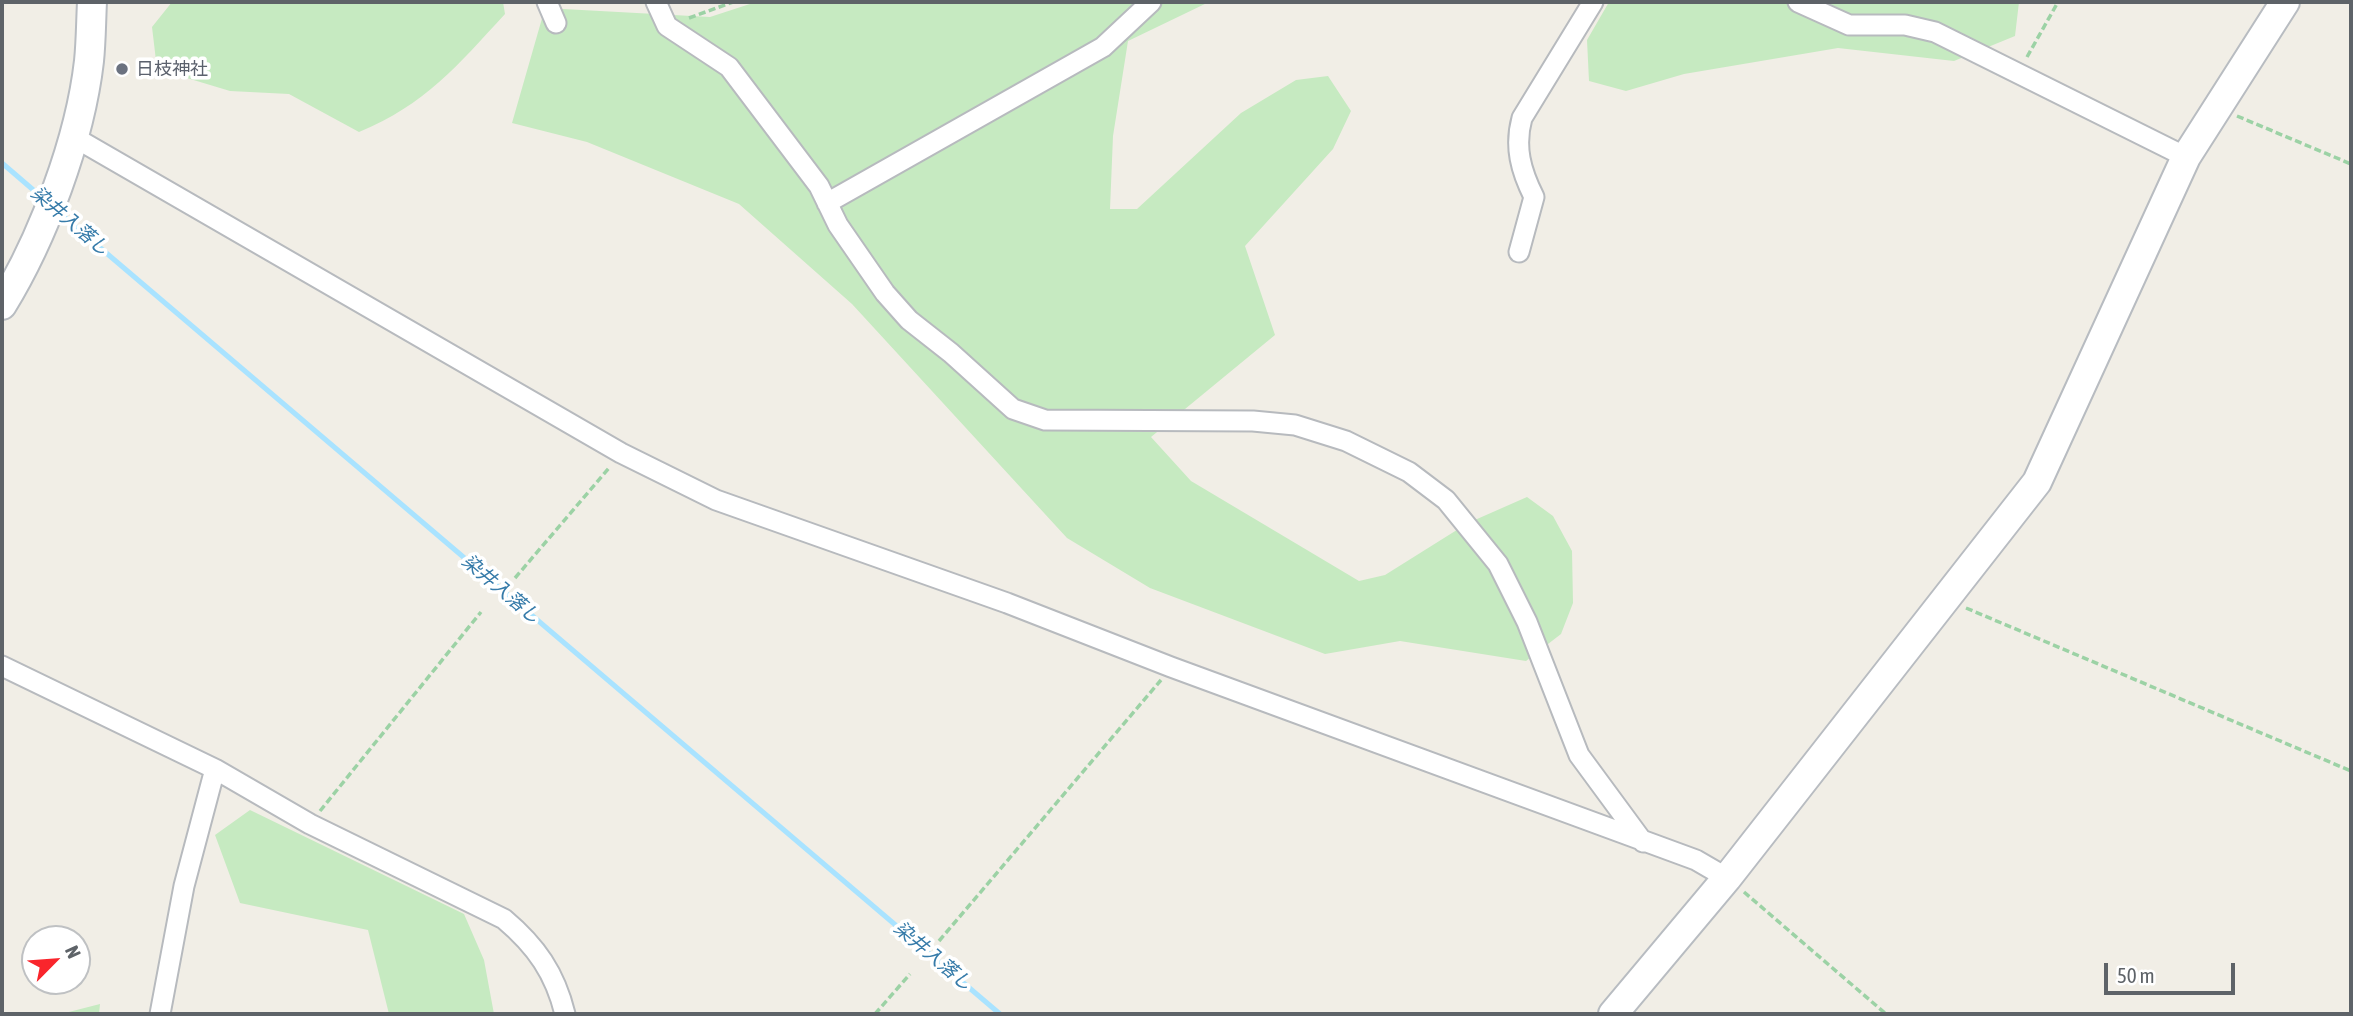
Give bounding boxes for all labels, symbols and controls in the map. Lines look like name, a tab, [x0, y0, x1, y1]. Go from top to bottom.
place label: 日枝神社	[136, 58, 208, 80]
marker: 日枝神社	[114, 61, 130, 77]
water label: 染井入落し	[26, 182, 114, 260]
water label: 染井入落し	[457, 550, 545, 628]
water label: 染井入落し	[889, 917, 977, 995]
north arrow	[21, 925, 91, 995]
text: N	[61, 942, 86, 962]
scale bar	[2108, 950, 2239, 994]
text: 50 m	[2117, 963, 2155, 987]

